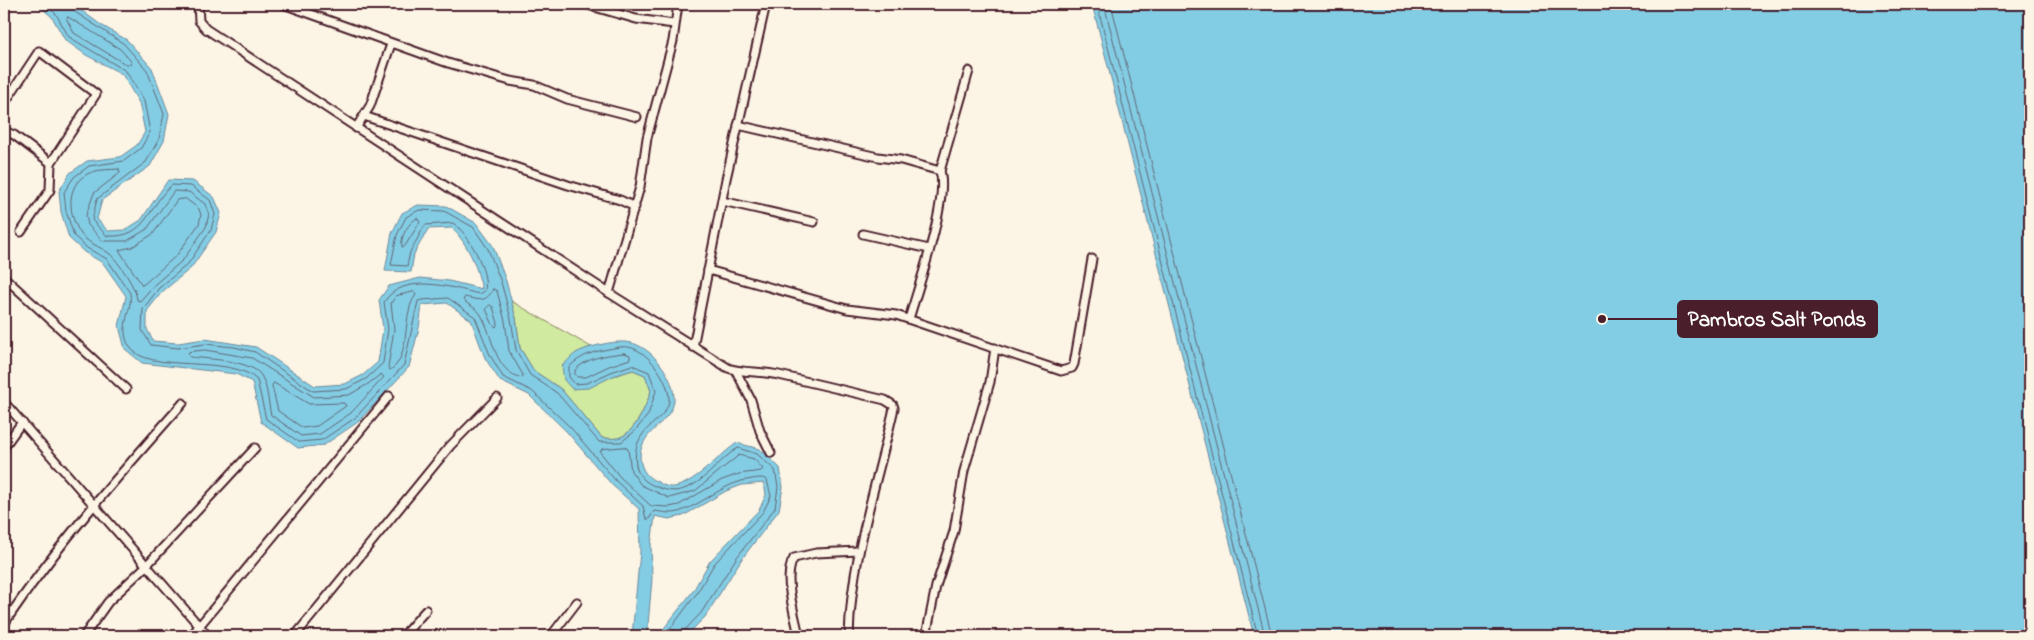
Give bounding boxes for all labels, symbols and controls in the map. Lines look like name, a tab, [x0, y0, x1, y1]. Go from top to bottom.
callout: Pambros Salt Ponds	[1678, 301, 1877, 337]
text: Pambros Salt Ponds	[1688, 306, 1866, 336]

